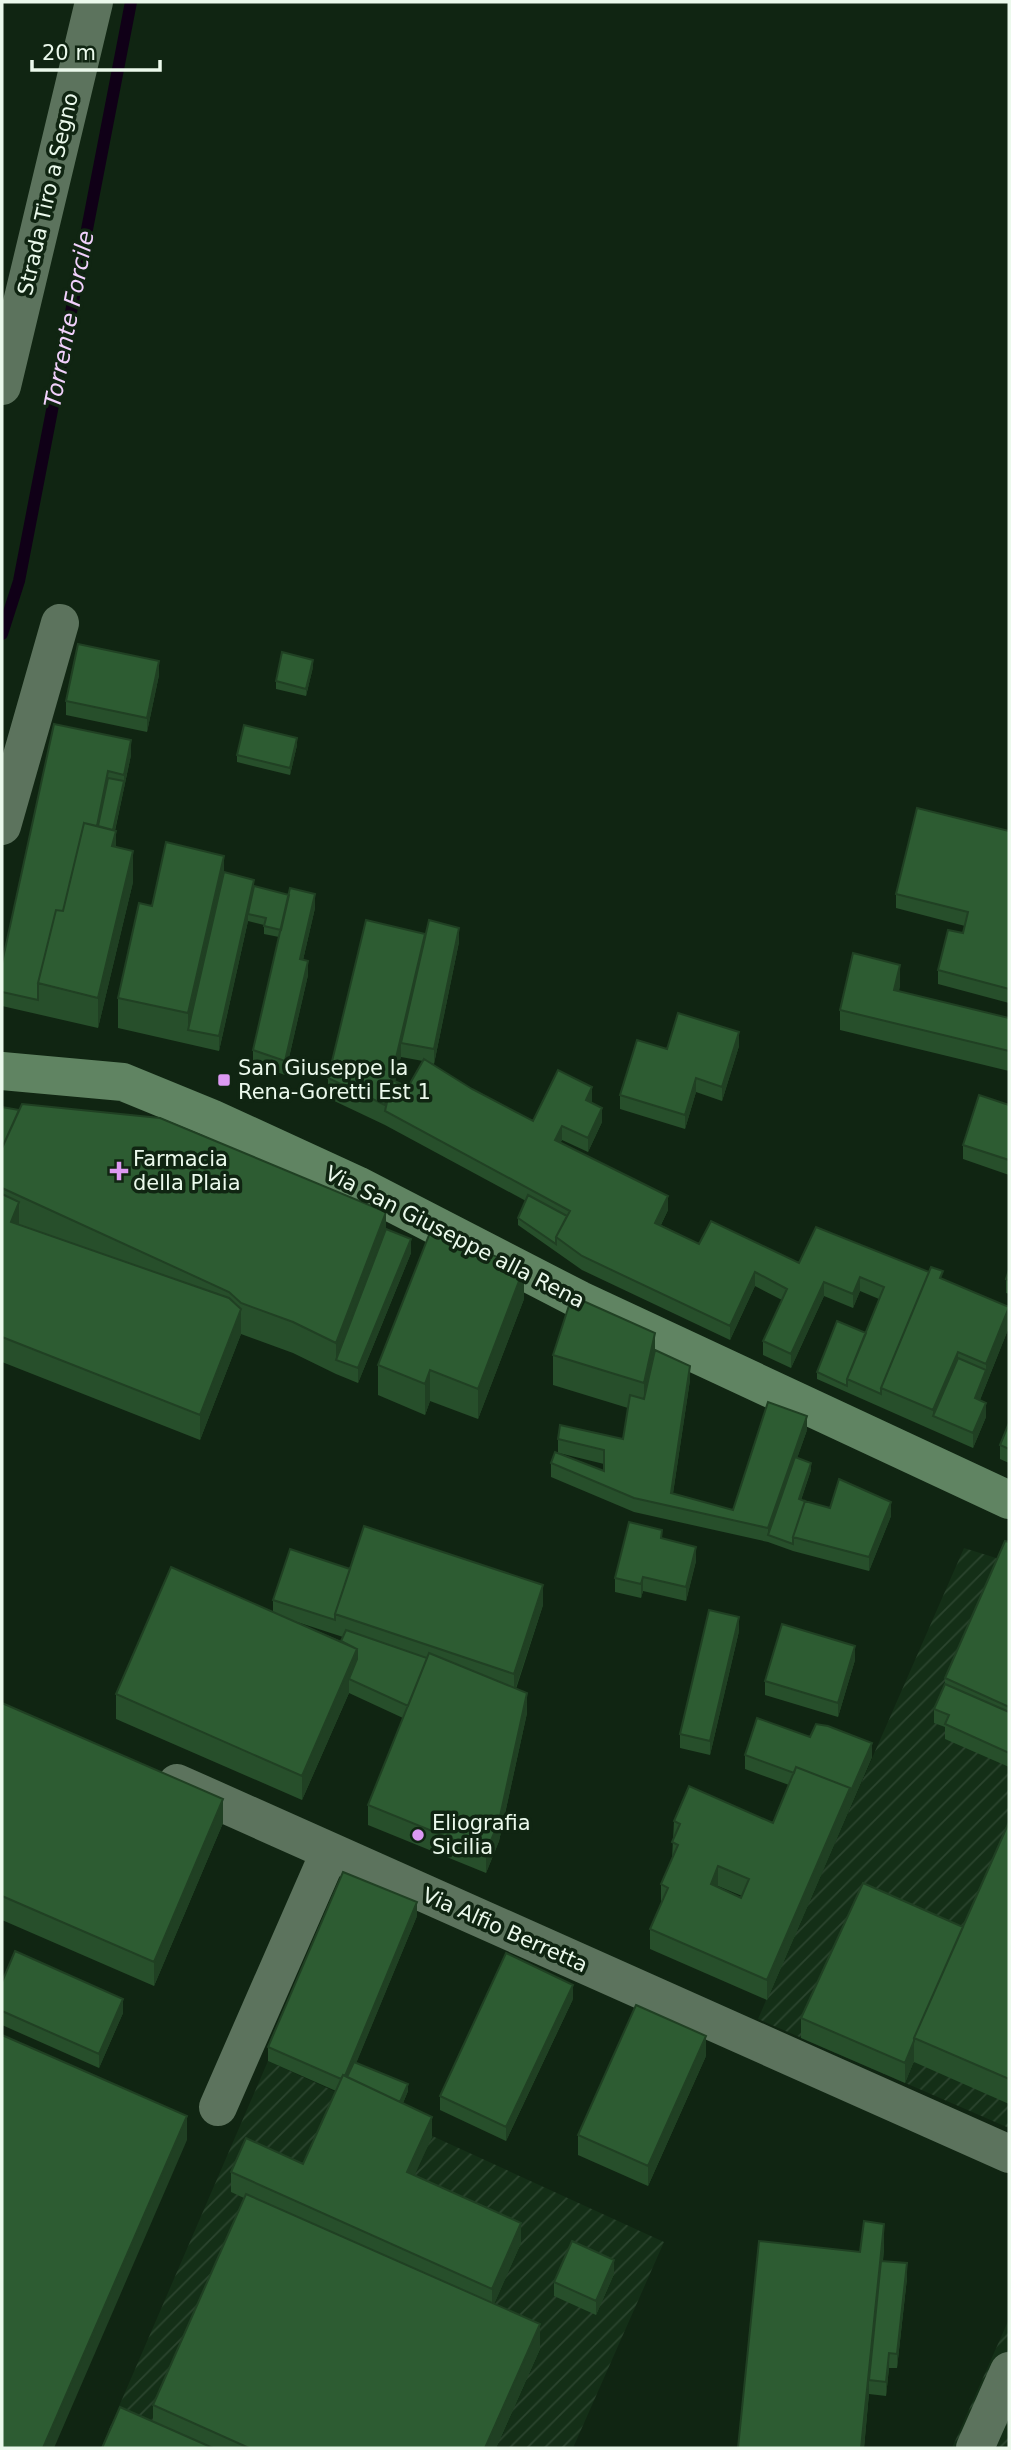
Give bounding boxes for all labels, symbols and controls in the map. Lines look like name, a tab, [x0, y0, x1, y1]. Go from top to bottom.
scale bar	[32, 28, 159, 72]
text: 20 m	[42, 41, 96, 65]
street label: Strada Tiro a Segno	[13, 90, 83, 298]
water label: Torrente Forcile	[39, 228, 99, 410]
place label: San Giuseppe la Rena-Goretti Est 1	[238, 1056, 431, 1104]
marker: San Giuseppe la Rena-Goretti Est 1	[216, 1072, 232, 1088]
place label: Farmacia della Plaia	[133, 1147, 241, 1195]
street label: Via San Giuseppe alla Rena	[321, 1161, 589, 1313]
marker: Farmacia della Plaia	[111, 1163, 127, 1179]
place label: Eliografia Sicilia	[432, 1811, 531, 1859]
marker: Eliografia Sicilia	[410, 1827, 426, 1843]
street label: Via Alfio Berretta	[419, 1883, 591, 1977]

